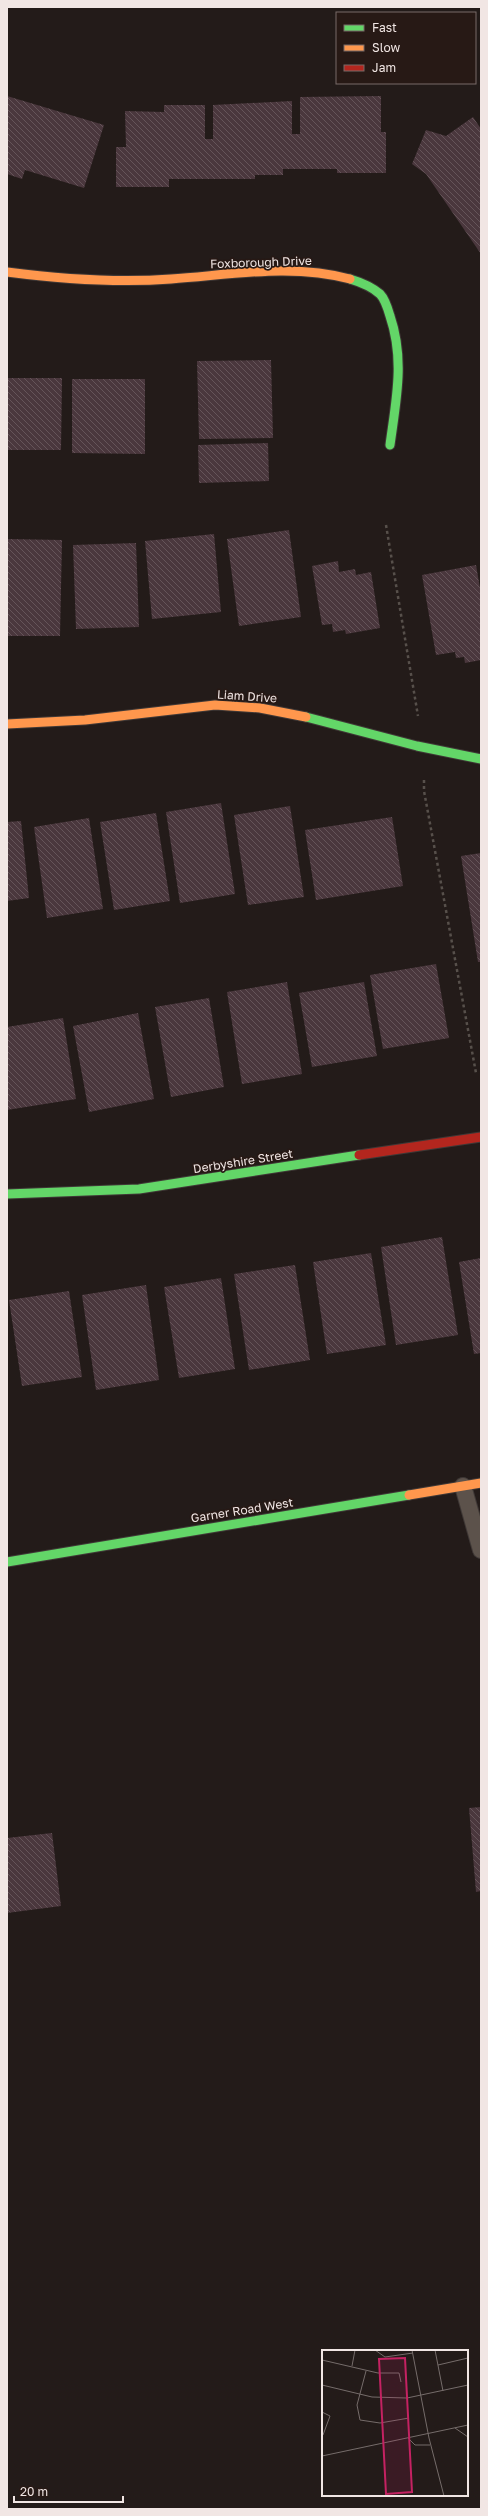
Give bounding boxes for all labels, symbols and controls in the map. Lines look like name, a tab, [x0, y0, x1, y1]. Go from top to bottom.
legend	[336, 12, 476, 84]
text: Fast	[372, 20, 397, 35]
text: Slow	[372, 40, 400, 55]
text: Jam	[372, 60, 396, 75]
street label: Foxborough Drive	[210, 253, 312, 271]
street label: Liam Drive	[216, 686, 278, 706]
street label: Derbyshire Street	[192, 1146, 294, 1176]
street label: Garner Road West	[190, 1494, 294, 1526]
inset map	[322, 2350, 468, 2496]
scale bar	[14, 2478, 123, 2504]
text: 20 m	[20, 2484, 48, 2499]

